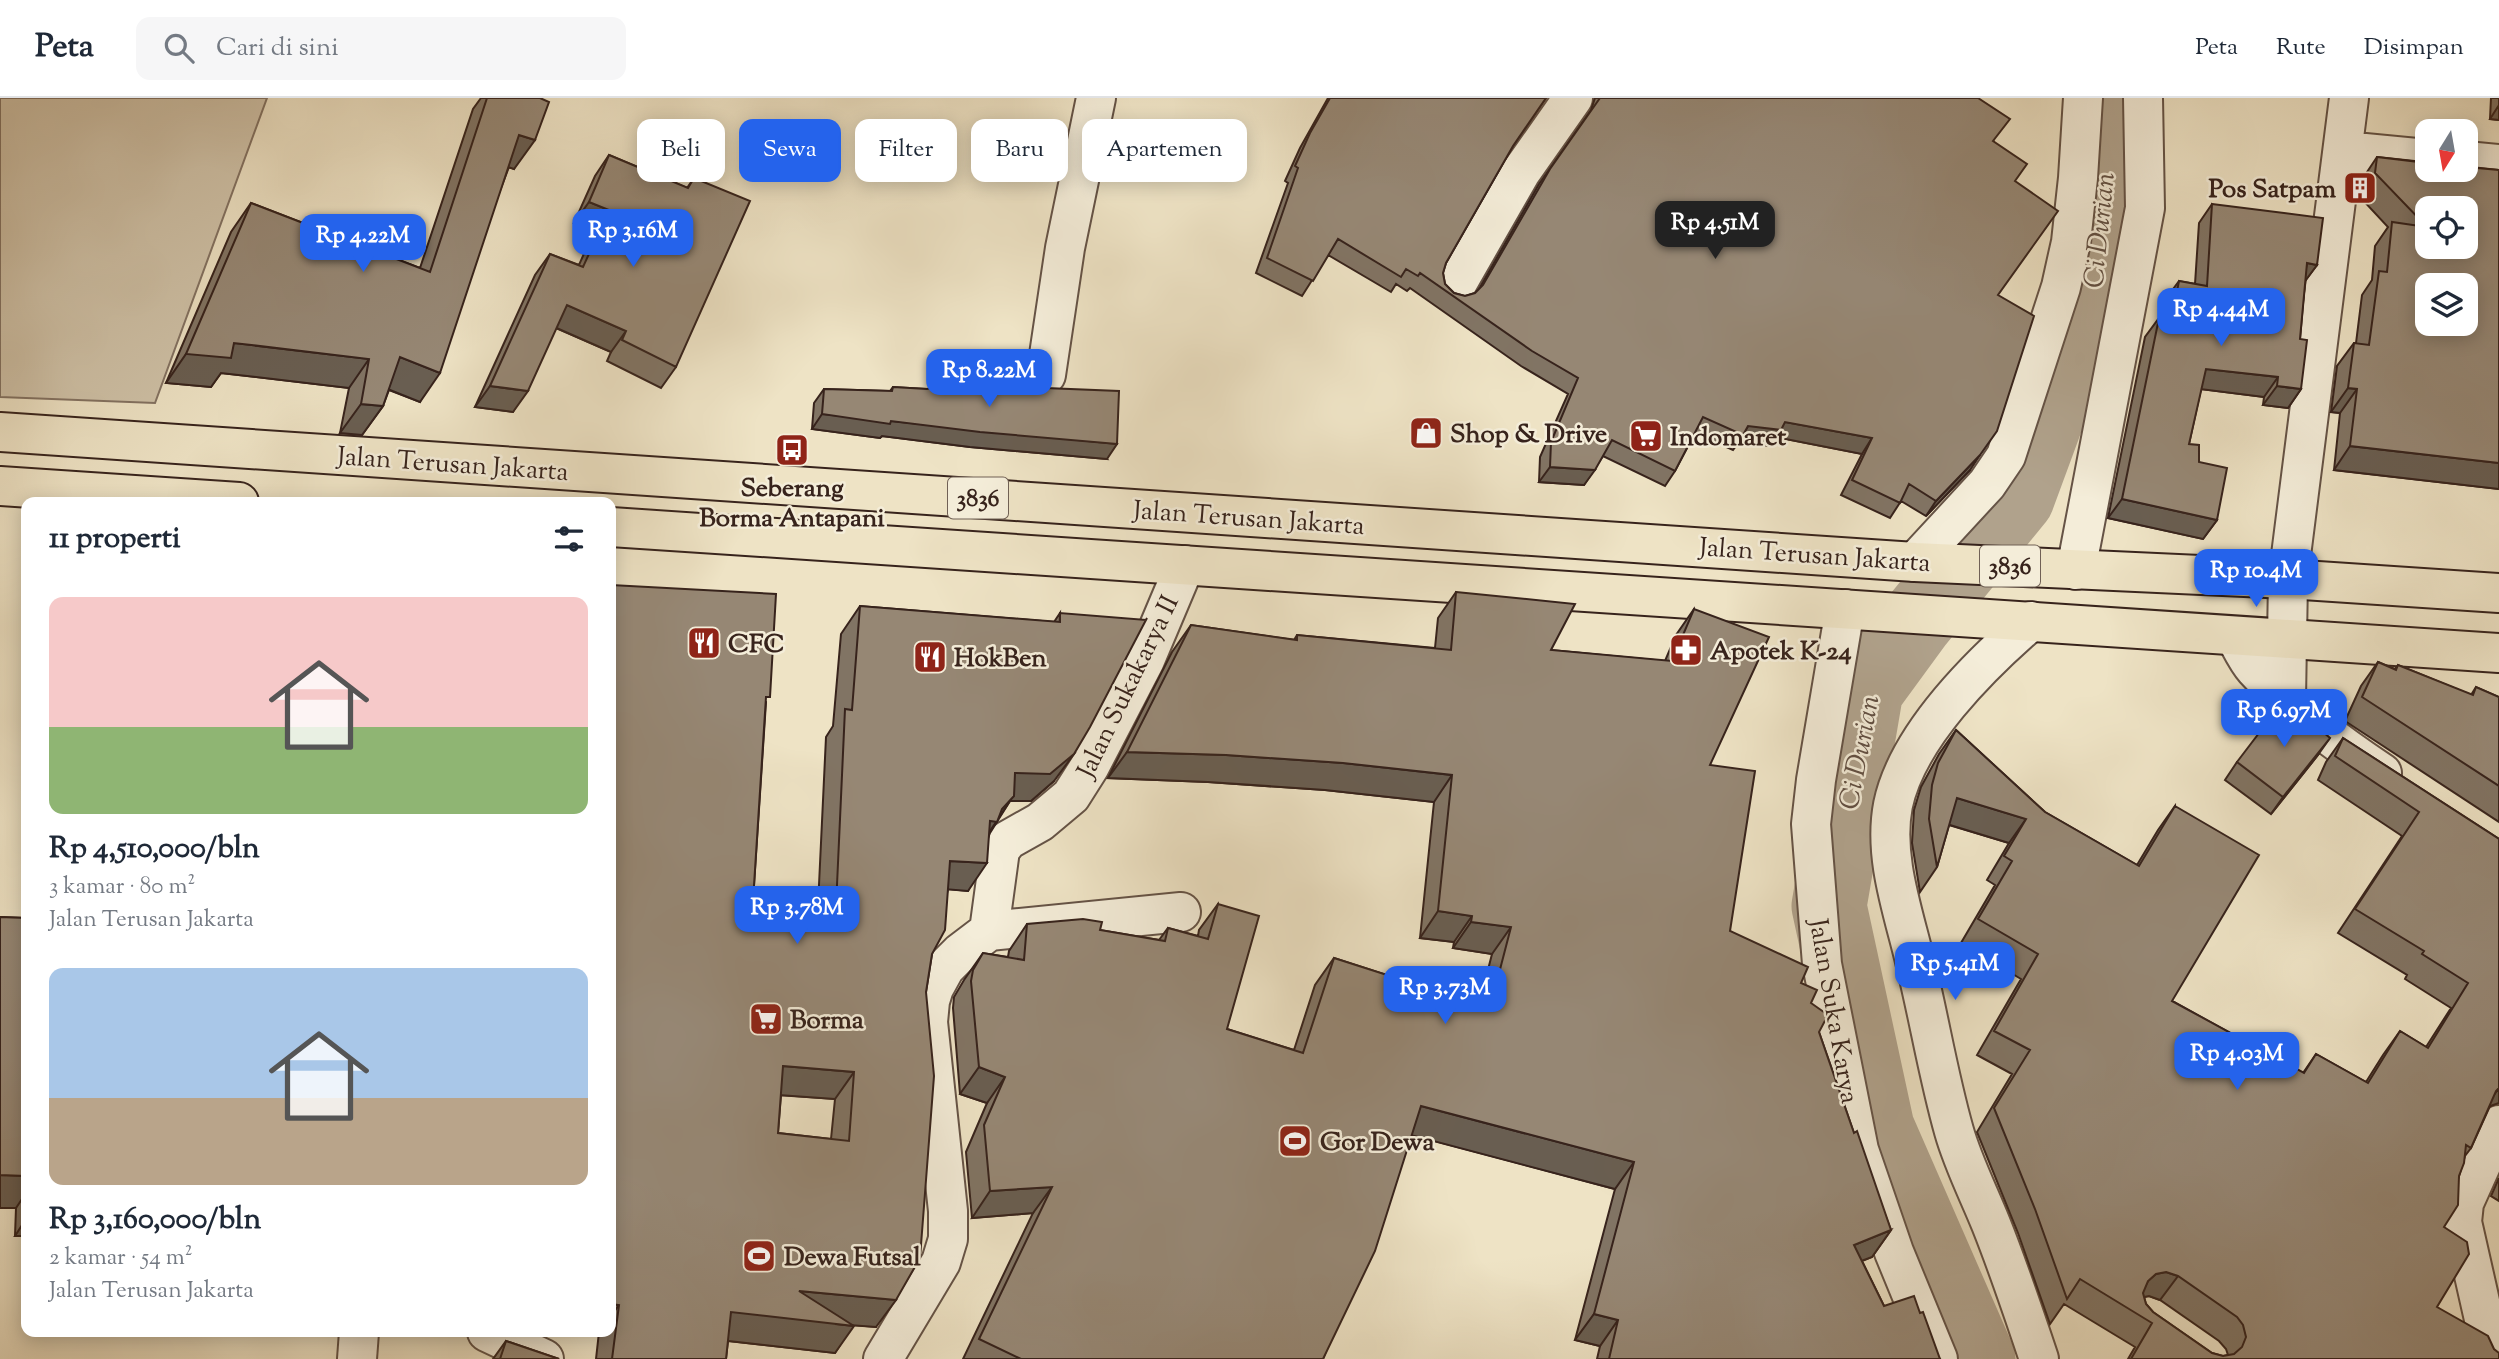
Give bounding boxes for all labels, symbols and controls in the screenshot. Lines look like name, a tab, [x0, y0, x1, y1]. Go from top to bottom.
search box	[136, 17, 626, 80]
text: Peta	[35, 24, 94, 72]
icon: search	[160, 29, 198, 67]
text: Cari di sini	[216, 30, 339, 67]
text: Peta	[2195, 31, 2238, 65]
text: Rute	[2276, 31, 2326, 65]
text: Disimpan	[2364, 31, 2464, 65]
chip: Beli	[637, 119, 725, 182]
chip: Sewa	[739, 119, 841, 182]
chip: Filter	[855, 119, 957, 182]
chip: Baru	[971, 119, 1068, 182]
chip: Apartemen	[1082, 119, 1247, 182]
north arrow	[2415, 119, 2478, 182]
map controls	[2415, 119, 2478, 336]
building icon: Pos Satpam	[2341, 169, 2379, 207]
water label: Ci Durian	[2075, 170, 2127, 290]
place label: Pos Satpam	[2208, 172, 2336, 209]
button: locate	[2415, 196, 2478, 259]
pin: Rp 4.51M	[1643, 202, 1787, 261]
text: Rp 4.51M	[1671, 207, 1759, 240]
pin: Rp 3.16M	[561, 209, 705, 269]
pin: Rp 4.22M	[291, 214, 435, 274]
text: Rp 3.16M	[588, 215, 678, 248]
text: Rp 4.22M	[316, 220, 410, 253]
button: layers	[2415, 273, 2478, 336]
pin: Rp 4.44M	[2149, 288, 2293, 348]
text: Rp 4.44M	[2173, 294, 2269, 327]
pin: Rp 8.22M	[917, 350, 1061, 409]
text: Rp 8.22M	[942, 355, 1036, 388]
shop icon: Shop & Drive	[1407, 414, 1445, 452]
place label: Shop & Drive	[1450, 417, 1607, 454]
supermarket icon: Indomaret	[1627, 417, 1665, 455]
place label: Indomaret	[1670, 420, 1786, 457]
bus stop icon: Seberang Borma Antapani	[773, 431, 811, 469]
street label: Jalan Terusan Jakarta	[334, 439, 570, 492]
place label: Seberang Borma Antapani	[699, 471, 885, 538]
road number: 3836	[948, 478, 1008, 519]
street label: Jalan Terusan Jakarta	[1130, 493, 1366, 546]
text: 11 properti	[49, 518, 180, 561]
icon: filters	[550, 520, 588, 558]
street label: Jalan Terusan Jakarta	[1696, 530, 1932, 583]
road number: 3836	[1980, 546, 2040, 587]
pin: Rp 10.4M	[2184, 550, 2328, 609]
text: Rp 10.4M	[2210, 555, 2302, 588]
street label: Jalan Sukakarya II	[1068, 589, 1190, 787]
restaurant icon: CFC	[685, 624, 723, 662]
place label: CFC	[728, 627, 784, 664]
pharmacy icon: Apotek K-24	[1667, 631, 1705, 669]
place label: Apotek K-24	[1710, 634, 1852, 671]
restaurant icon: HokBen	[911, 638, 949, 676]
place label: HokBen	[954, 641, 1047, 678]
icon: home	[256, 642, 382, 768]
pin: Rp 6.97M	[2212, 690, 2356, 749]
water label: Ci Durian	[1830, 692, 1892, 813]
text: Rp 6.97M	[2237, 695, 2331, 728]
text: Rp 4,510,000/bln	[49, 828, 260, 871]
text: 3 kamar · 80 m²	[49, 871, 195, 904]
pin: Rp 3.78M	[725, 886, 869, 946]
text: Rp 3.78M	[751, 892, 843, 925]
text: Jalan Terusan Jakarta	[49, 904, 254, 937]
street label: Jalan Suka Karya	[1798, 914, 1867, 1107]
pin: Rp 5.41M	[1883, 942, 2027, 1002]
text: Rp 5.41M	[1911, 948, 1999, 981]
pin: Rp 3.73M	[1373, 967, 1517, 1026]
text: Rp 3.73M	[1400, 972, 1491, 1005]
supermarket icon: Borma	[747, 1000, 785, 1038]
place label: Borma	[790, 1003, 864, 1040]
icon: home	[256, 1013, 382, 1139]
pin: Rp 4.03M	[2165, 1032, 2309, 1092]
text: Rp 4.03M	[2190, 1038, 2284, 1071]
sports icon: Gor Dewa	[1276, 1122, 1314, 1160]
place label: Gor Dewa	[1320, 1125, 1435, 1162]
text: Rp 3,160,000/bln	[49, 1199, 261, 1242]
sports icon: Dewa Futsal	[740, 1237, 778, 1275]
place label: Dewa Futsal	[784, 1240, 921, 1277]
text: 2 kamar · 54 m²	[49, 1242, 192, 1275]
text: Jalan Terusan Jakarta	[49, 1275, 254, 1308]

